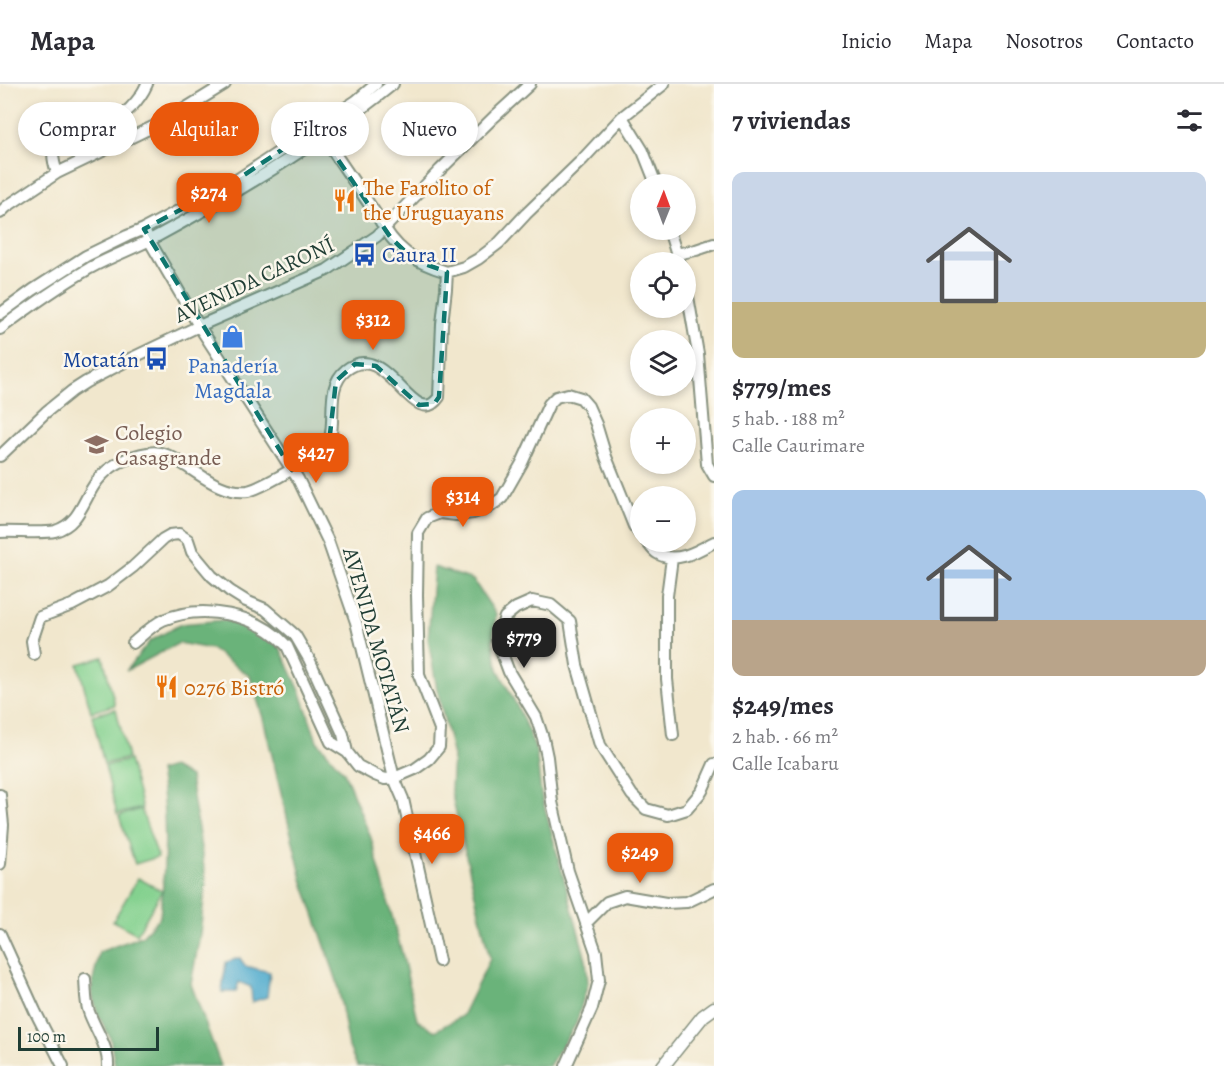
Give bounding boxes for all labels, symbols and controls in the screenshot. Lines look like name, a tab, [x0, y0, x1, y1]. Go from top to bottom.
text: Mapa	[30, 22, 95, 60]
text: Inicio	[841, 27, 891, 55]
text: Mapa	[924, 27, 973, 55]
text: Nosotros	[1006, 27, 1083, 55]
text: Contacto	[1116, 27, 1194, 55]
chip: Comprar	[18, 102, 137, 156]
chip: Alquilar	[149, 102, 259, 156]
chip: Filtros	[271, 102, 369, 156]
chip: Nuevo	[381, 102, 478, 156]
text: 7 viviendas	[732, 103, 851, 138]
icon: filters	[1173, 104, 1206, 137]
pin: $274	[173, 173, 245, 224]
place label: The Farolito of the Uruguayans	[363, 173, 504, 228]
north arrow	[630, 174, 696, 240]
map controls	[630, 174, 696, 552]
text: $274	[191, 179, 227, 206]
restaurant icon: The Farolito of the Uruguayans	[332, 187, 358, 213]
icon: home	[915, 211, 1023, 319]
street label: AVENIDA CARONÍ	[169, 230, 339, 331]
place label: Caura II	[382, 240, 457, 270]
bus stop icon: Caura II	[351, 241, 377, 267]
button: locate	[630, 252, 696, 318]
pin: $312	[337, 300, 409, 351]
text: $312	[356, 306, 390, 333]
shop icon: Panadería Magdala	[220, 323, 246, 349]
button: layers	[630, 330, 696, 396]
place label: Motatán	[63, 345, 139, 375]
bus stop icon: Motatán	[144, 346, 170, 372]
place label: Panadería Magdala	[188, 351, 279, 406]
text: $779/mes	[732, 370, 831, 405]
text: 5 hab. · 188 m²	[732, 405, 845, 432]
button: +	[630, 408, 696, 474]
place label: Colegio Casagrande	[115, 418, 221, 473]
school or university icon: Colegio Casagrande	[84, 432, 110, 458]
text: Calle Caurimare	[732, 432, 865, 459]
pin: $427	[280, 433, 352, 484]
text: $427	[298, 439, 334, 466]
pin: $314	[427, 477, 499, 528]
text: $314	[446, 483, 480, 510]
button: −	[630, 486, 696, 552]
icon: home	[915, 529, 1023, 637]
street label: AVENIDA MOTATÁN	[335, 543, 417, 737]
pin: $779	[488, 618, 560, 669]
text: $779	[506, 624, 542, 651]
place label: 0276 Bistró	[184, 673, 284, 703]
restaurant icon: 0276 Bistró	[153, 674, 179, 700]
text: $249/mes	[732, 688, 834, 723]
text: 2 hab. · 66 m²	[732, 723, 838, 750]
text: Calle Icabaru	[732, 750, 839, 777]
pin: $466	[396, 814, 468, 865]
text: $466	[413, 820, 451, 847]
pin: $249	[604, 833, 676, 884]
text: $249	[621, 839, 659, 866]
scale bar	[18, 1024, 159, 1052]
text: 100 m	[27, 1026, 66, 1048]

